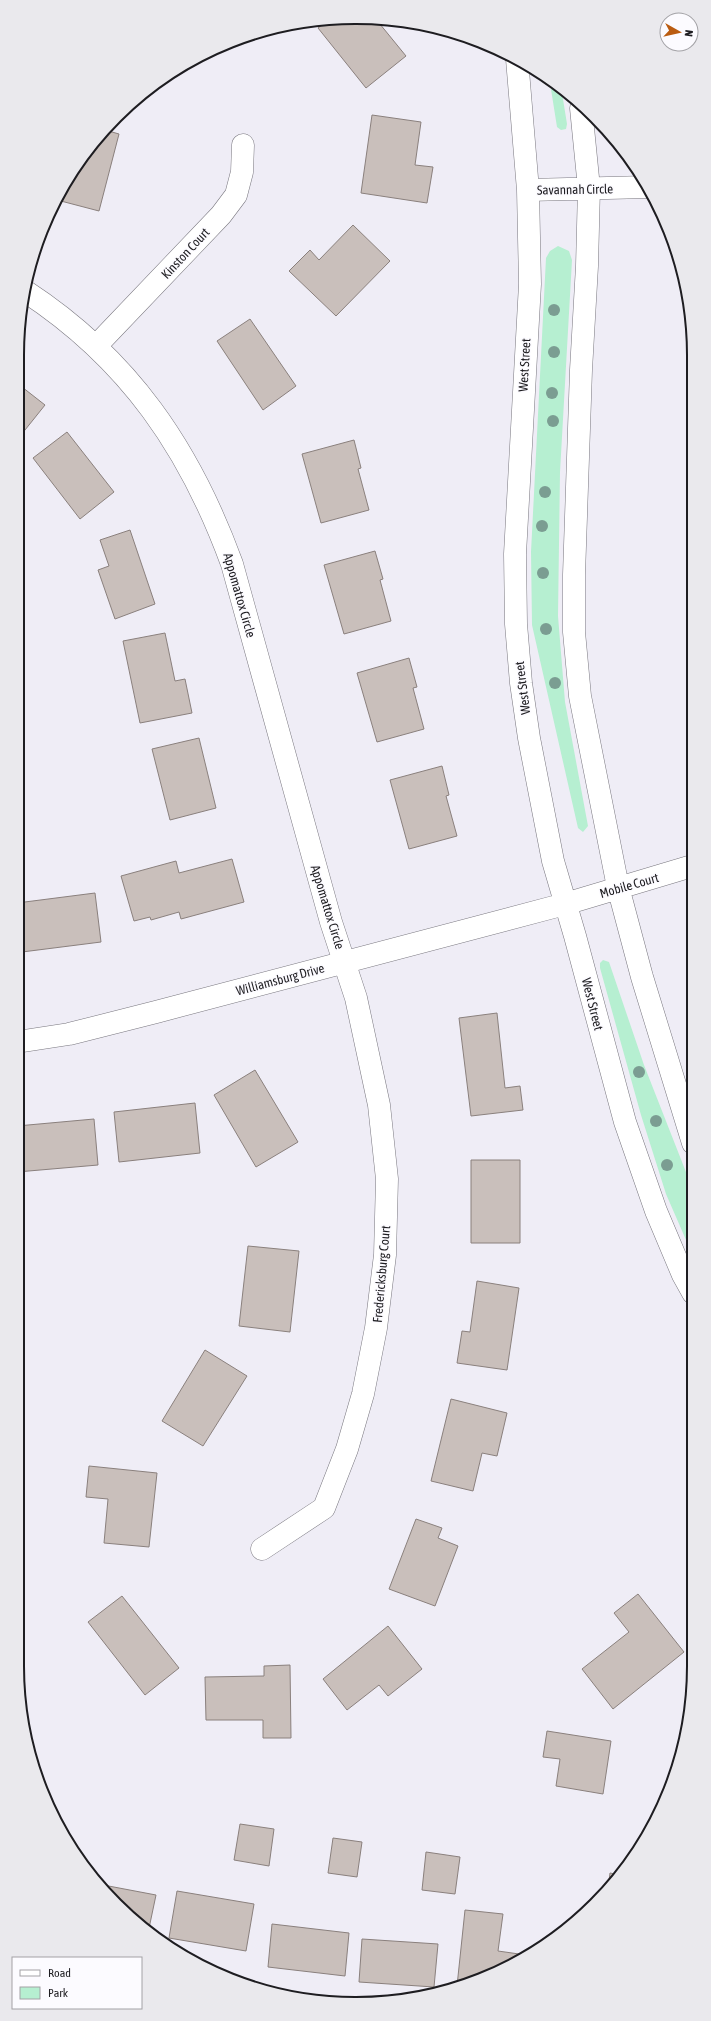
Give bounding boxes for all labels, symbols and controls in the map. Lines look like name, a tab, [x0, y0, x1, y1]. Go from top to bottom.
north arrow	[659, 12, 699, 52]
text: N	[683, 29, 695, 37]
street label: Savannah Circle	[537, 181, 613, 198]
street label: Kinston Court	[158, 225, 213, 282]
street label: West Street	[516, 338, 533, 392]
street label: Appomattox Circle	[220, 551, 259, 639]
street label: West Street	[512, 660, 533, 715]
street label: Appomattox Circle	[308, 863, 347, 951]
street label: Mobile Court	[598, 870, 661, 901]
street label: Williamsburg Drive	[234, 960, 326, 998]
street label: West Street	[579, 976, 606, 1032]
street label: Fredericksburg Court	[370, 1225, 393, 1323]
legend	[12, 1957, 142, 2009]
text: Road	[48, 1966, 71, 1980]
text: Park	[48, 1986, 69, 2000]

